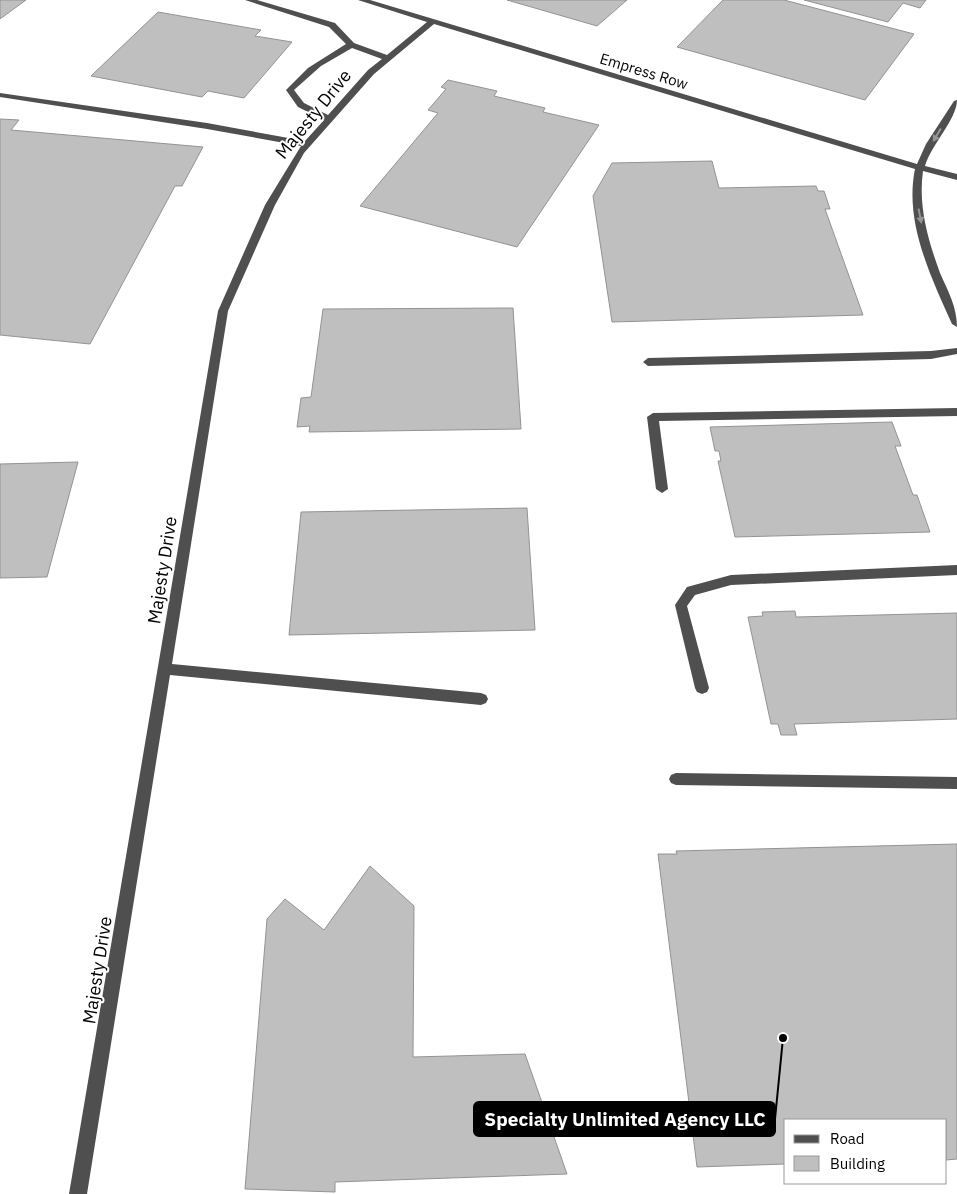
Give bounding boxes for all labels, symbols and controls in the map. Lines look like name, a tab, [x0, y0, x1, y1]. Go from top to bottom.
street label: Empress Row	[597, 49, 691, 94]
street label: Majesty Drive	[270, 64, 356, 163]
one-way arrow	[933, 128, 942, 141]
one-way arrow	[916, 208, 924, 223]
street label: Majesty Drive	[142, 514, 182, 625]
street label: Majesty Drive	[77, 914, 117, 1025]
callout: Specialty Unlimited Agency LLC	[474, 1102, 775, 1136]
text: Specialty Unlimited Agency LLC	[484, 1107, 766, 1131]
legend	[784, 1119, 947, 1184]
text: Road	[830, 1129, 865, 1148]
text: Building	[830, 1154, 885, 1173]

